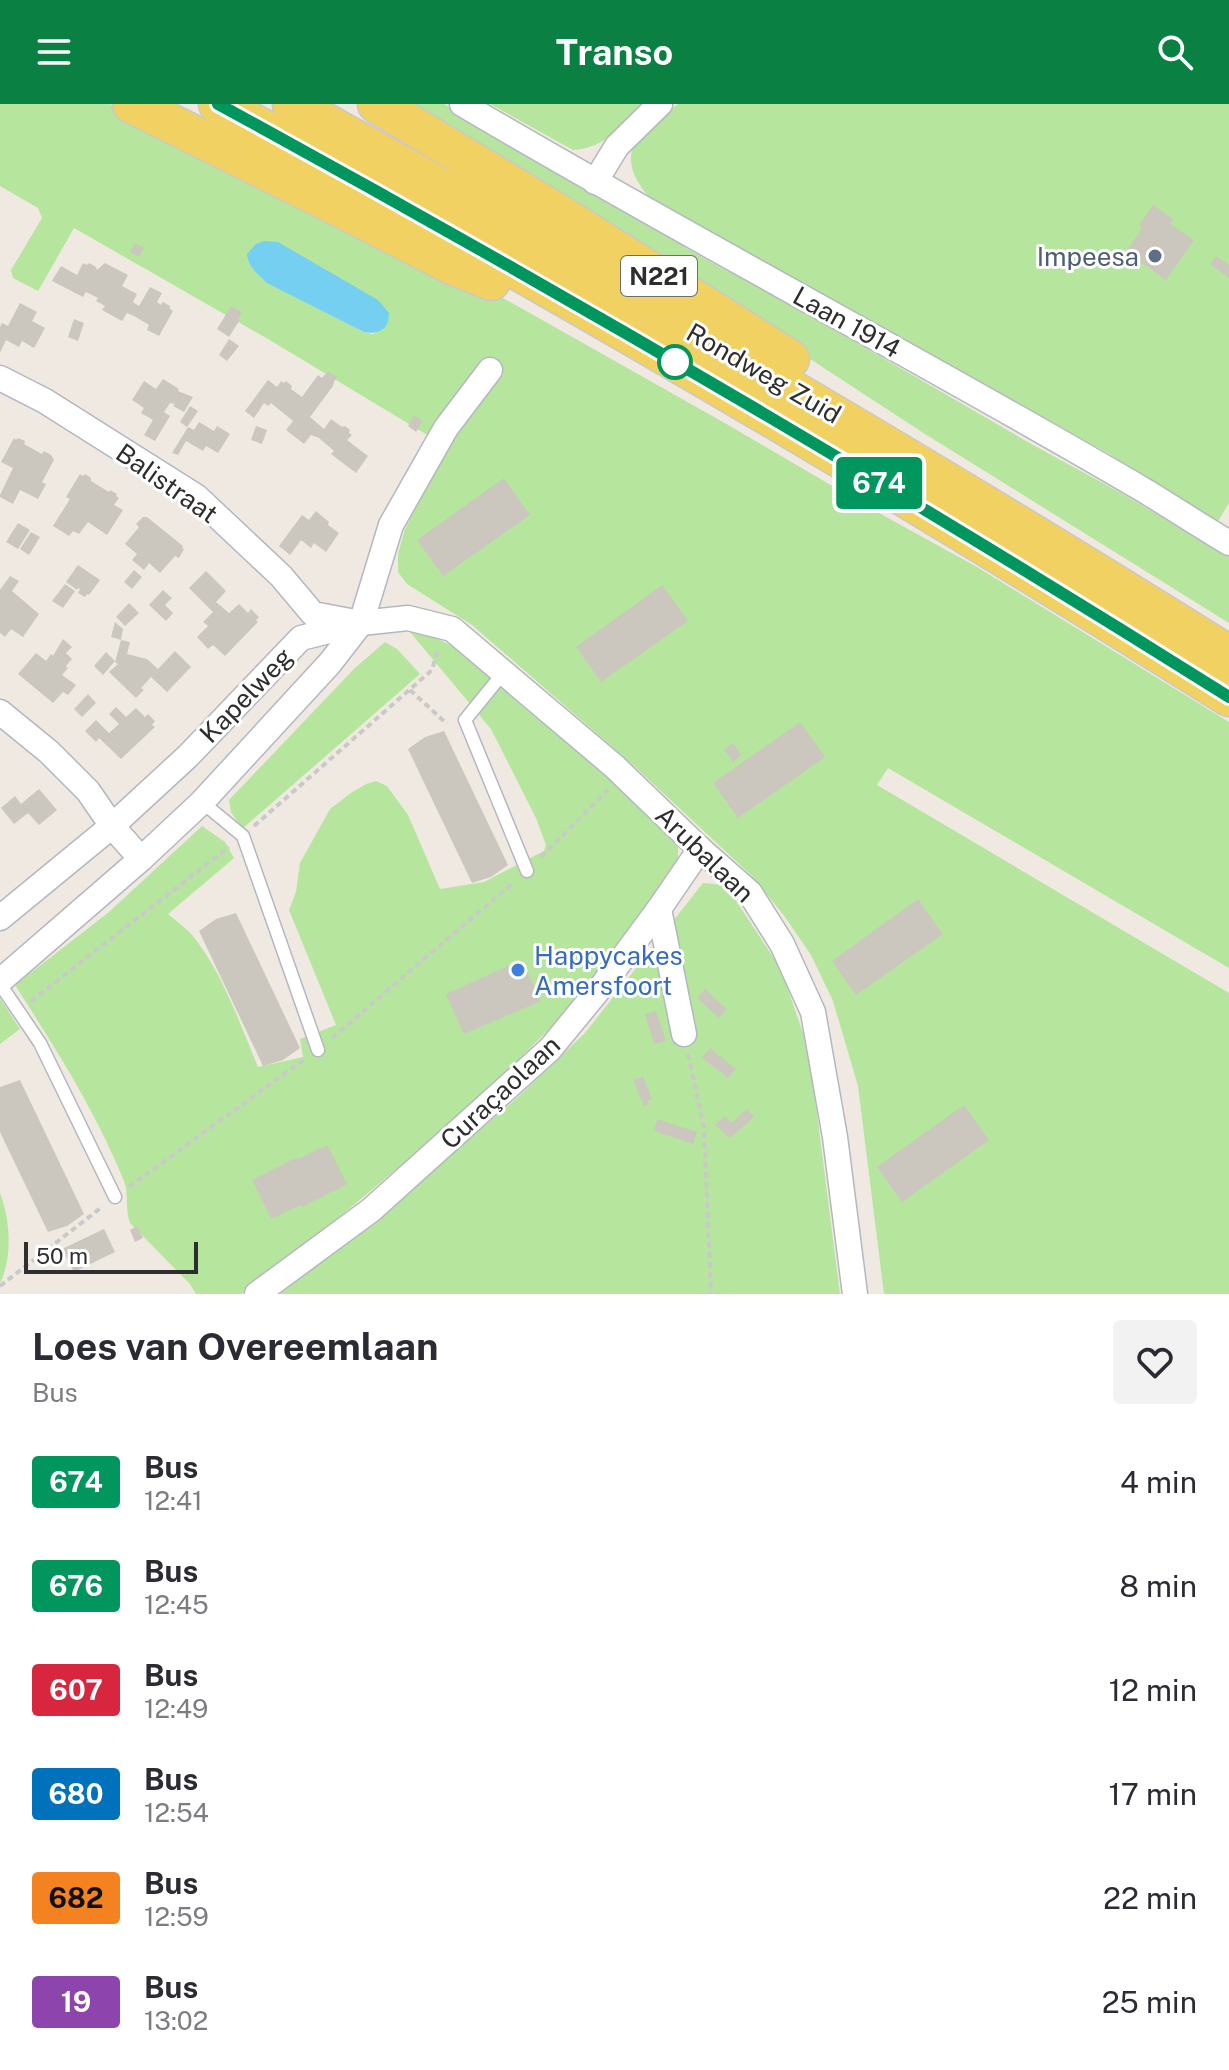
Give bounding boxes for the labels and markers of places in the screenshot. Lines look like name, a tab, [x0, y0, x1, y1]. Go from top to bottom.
place label: Impeesa	[1037, 241, 1139, 272]
marker: Impeesa	[1146, 247, 1164, 265]
unlabelled marker	[658, 345, 692, 379]
place label: Happycakes Amersfoort	[534, 940, 683, 1001]
marker: Happycakes Amersfoort	[509, 961, 527, 979]

